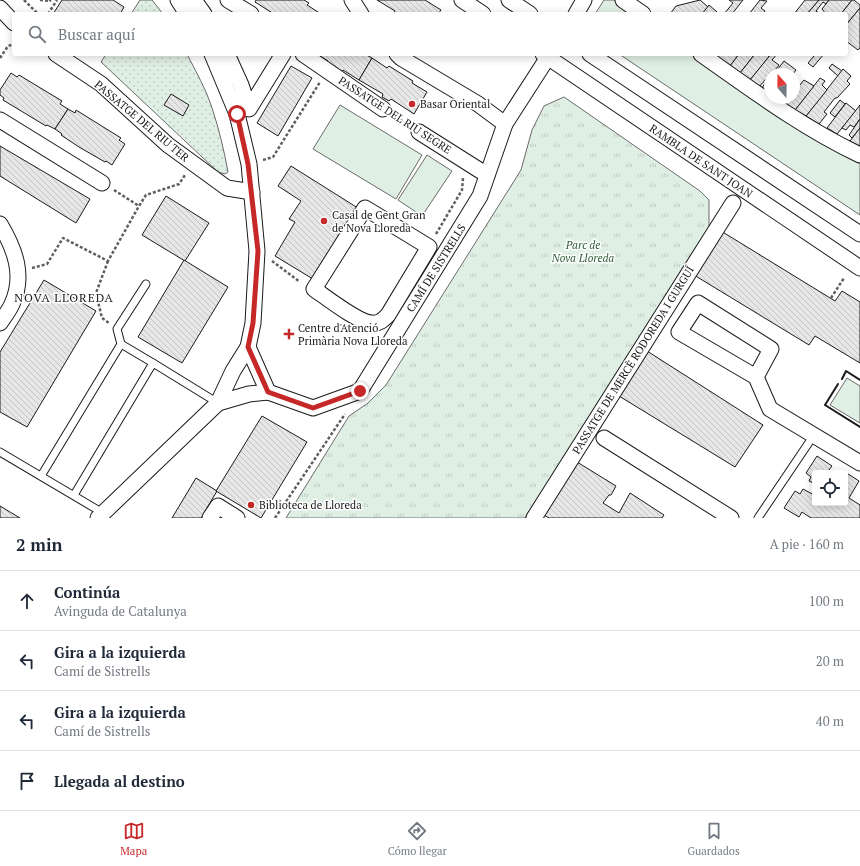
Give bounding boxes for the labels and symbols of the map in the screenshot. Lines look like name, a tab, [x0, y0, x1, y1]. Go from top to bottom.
north arrow	[764, 68, 800, 104]
street label: PASSATGE DEL RIU SEGRE	[336, 73, 454, 157]
street label: PASSATGE DEL RIU TER	[92, 77, 192, 165]
place label: Basar Oriental	[420, 97, 490, 111]
marker: Basar Oriental	[407, 99, 417, 109]
route start	[228, 105, 246, 123]
street label: RAMBLA DE SANT JOAN	[647, 121, 755, 201]
place label: Casal de Gent Gran de Nova Lloreda	[332, 208, 426, 235]
marker: Casal de Gent Gran de Nova Lloreda	[319, 216, 329, 226]
street label: CAMÍ DE SISTRELLS	[403, 221, 469, 315]
park label: Parc de Nova Lloreda	[551, 238, 614, 265]
street label: PASSATGE DE MERCÈ RODOREDA I GURGUÍ	[569, 263, 697, 456]
district label: NOVA LLOREDA	[14, 290, 114, 305]
place label: Centre d'Atenció Primària Nova Lloreda	[298, 321, 408, 348]
marker: Centre d'Atenció Primària Nova Lloreda	[283, 328, 295, 340]
route end	[351, 382, 369, 400]
place label: Biblioteca de Lloreda	[259, 498, 362, 512]
marker: Biblioteca de Lloreda	[246, 500, 256, 510]

